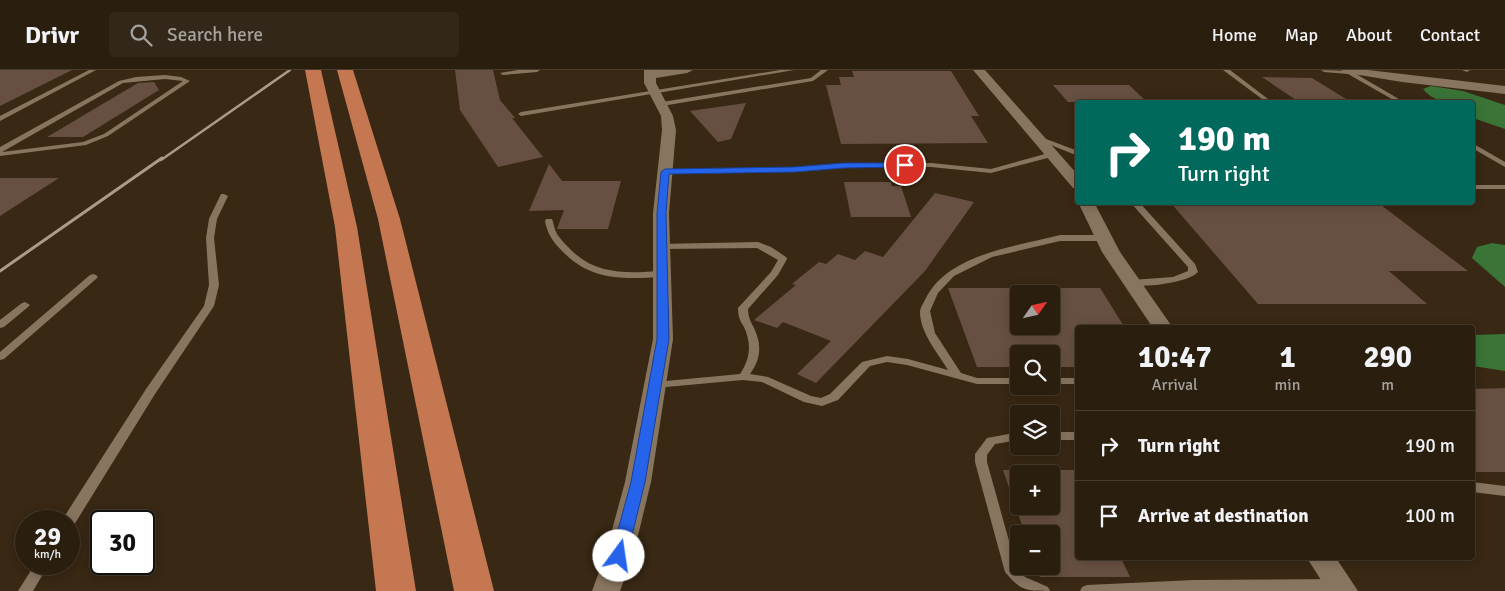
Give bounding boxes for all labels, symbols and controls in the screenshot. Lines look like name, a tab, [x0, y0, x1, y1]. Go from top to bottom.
search box	[109, 12, 459, 57]
text: Drivr	[25, 20, 79, 50]
icon: search	[127, 21, 155, 49]
text: Search here	[167, 23, 263, 47]
text: Home	[1212, 24, 1257, 46]
text: Map	[1285, 24, 1318, 46]
text: About	[1346, 24, 1392, 46]
text: Contact	[1420, 24, 1480, 46]
text: 190 m	[1178, 117, 1271, 160]
icon: right	[1095, 120, 1160, 185]
pin	[884, 144, 926, 186]
icon: arrive	[891, 151, 919, 179]
text: Turn right	[1178, 160, 1270, 187]
north arrow	[1010, 285, 1060, 335]
map controls	[1010, 285, 1060, 575]
text: 10:47	[1138, 339, 1212, 376]
text: 1	[1279, 339, 1296, 376]
text: 290	[1363, 339, 1412, 376]
button: search	[1010, 345, 1060, 395]
text: Arrival	[1152, 375, 1198, 395]
text: min	[1275, 375, 1300, 395]
text: m	[1381, 375, 1394, 395]
button: layers	[1010, 405, 1060, 455]
icon: right	[1095, 432, 1123, 460]
text: Turn right	[1138, 434, 1220, 458]
text: 190 m	[1405, 434, 1455, 458]
button: +	[1010, 465, 1060, 515]
icon: arrive	[1095, 502, 1123, 530]
text: Arrive at destination	[1138, 504, 1309, 528]
text: 100 m	[1405, 504, 1455, 528]
speed limit sign: 30	[90, 510, 155, 575]
text: 29	[34, 521, 61, 552]
button: −	[1010, 525, 1060, 575]
position arrow	[592, 529, 644, 581]
text: km/h	[34, 547, 61, 562]

